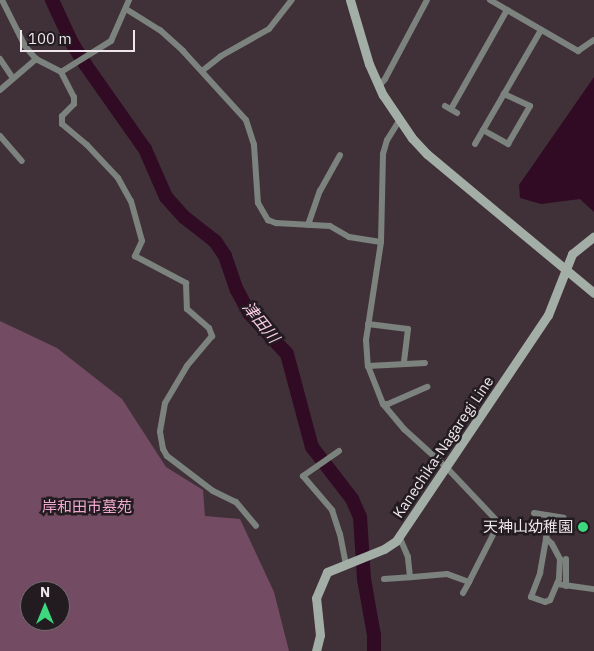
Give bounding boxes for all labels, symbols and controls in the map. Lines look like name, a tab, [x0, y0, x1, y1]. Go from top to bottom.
scale bar	[22, 20, 138, 52]
text: 100 m	[28, 29, 72, 48]
water label: 津田川	[238, 297, 284, 347]
street label: Kanechika-Nagaregi Line	[389, 373, 497, 521]
park label: 岸和田市墓苑	[42, 498, 132, 516]
place label: 天神山幼稚園	[483, 518, 573, 536]
marker: 天神山幼稚園	[577, 521, 589, 533]
north arrow	[20, 581, 70, 631]
text: N	[40, 583, 50, 601]

